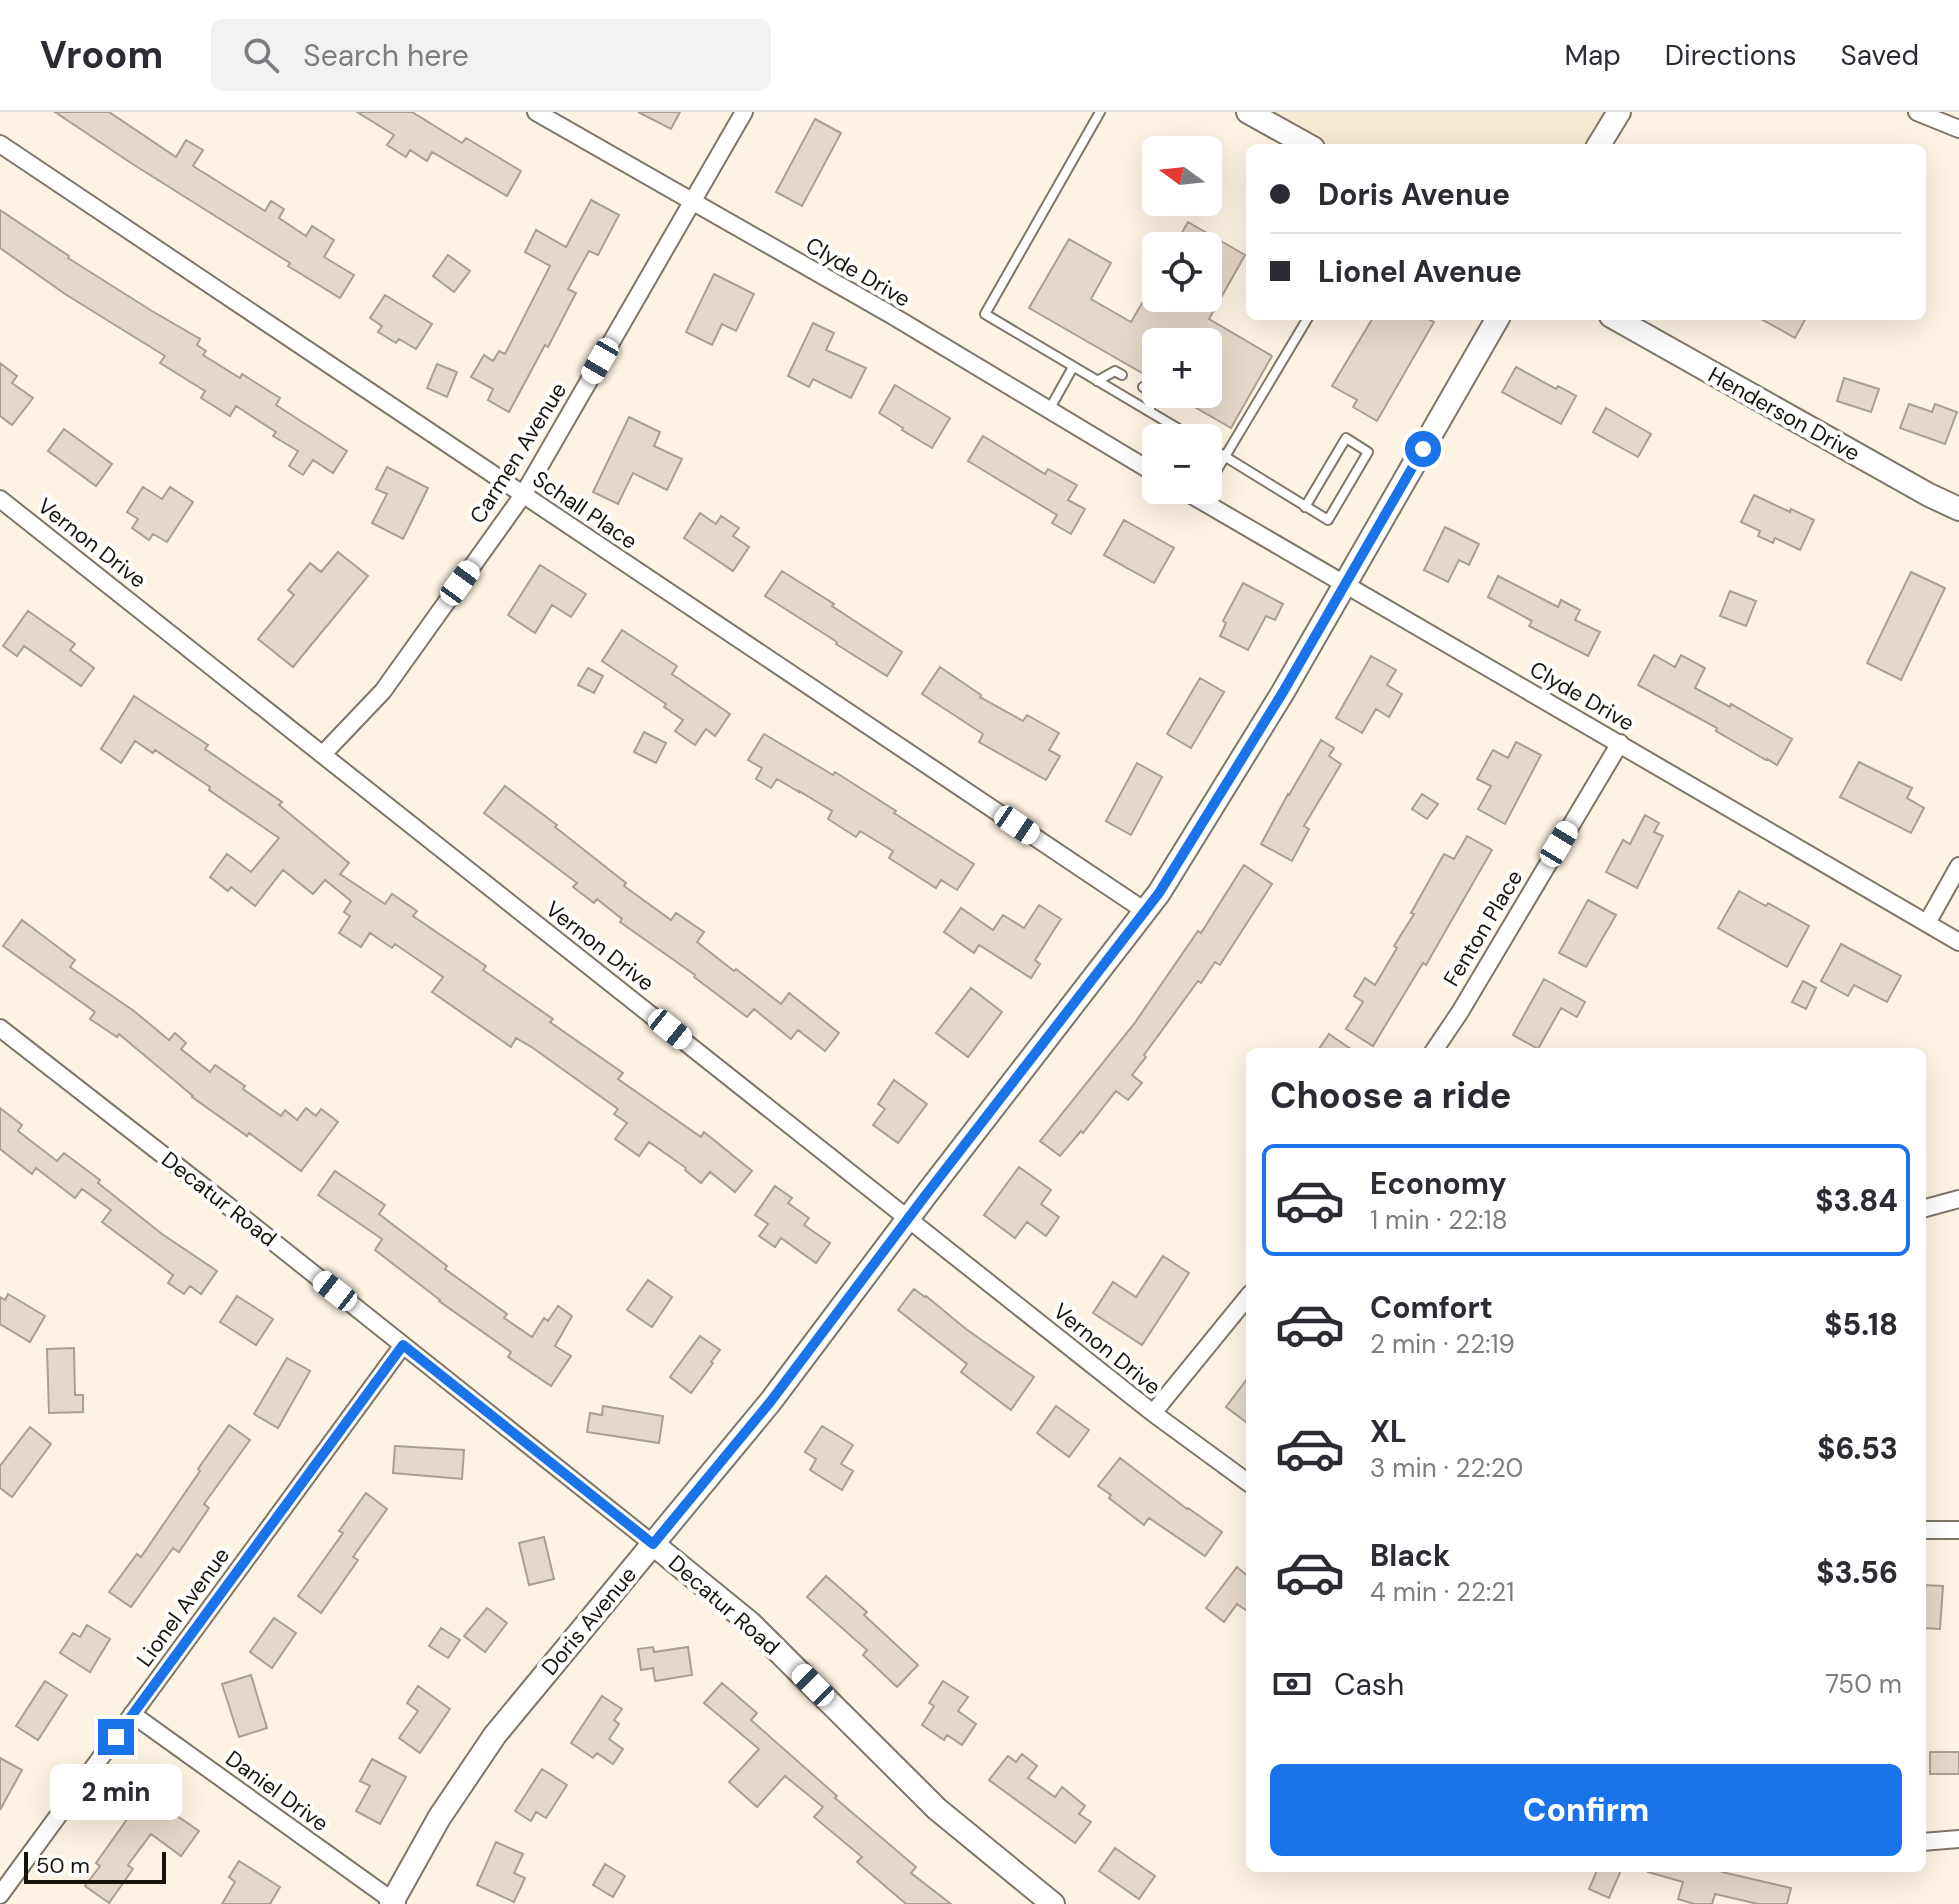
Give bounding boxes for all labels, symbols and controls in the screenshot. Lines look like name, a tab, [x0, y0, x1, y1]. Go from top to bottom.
search box	[211, 19, 771, 91]
text: Vroom	[40, 30, 163, 80]
icon: search	[239, 33, 283, 77]
text: Search here	[303, 36, 469, 75]
text: Map	[1564, 37, 1621, 74]
text: Directions	[1665, 37, 1797, 74]
text: Saved	[1841, 37, 1919, 74]
north arrow	[1142, 136, 1222, 216]
map controls	[1142, 136, 1222, 504]
text: Doris Avenue	[1318, 175, 1510, 214]
street label: Clyde Drive	[800, 230, 916, 314]
button: locate	[1142, 232, 1222, 312]
text: Lionel Avenue	[1318, 252, 1522, 291]
button: +	[1142, 328, 1222, 408]
car	[578, 334, 622, 388]
street label: Henderson Drive	[1703, 360, 1865, 468]
street label: Carmen Avenue	[463, 377, 573, 529]
button: −	[1142, 424, 1222, 504]
route start	[1405, 431, 1441, 467]
street label: Schall Place	[527, 464, 643, 556]
street label: Vernon Drive	[32, 491, 152, 595]
car	[436, 557, 484, 609]
street label: Clyde Drive	[1524, 654, 1640, 738]
car	[990, 802, 1044, 848]
car	[1536, 817, 1582, 871]
street label: Fenton Place	[1437, 864, 1529, 992]
street label: Vernon Drive	[540, 894, 660, 998]
car	[644, 1005, 696, 1053]
text: Choose a ride	[1270, 1072, 1511, 1119]
street label: Decatur Road	[156, 1145, 282, 1253]
icon: car	[1274, 1164, 1346, 1236]
text: Economy	[1370, 1164, 1507, 1203]
text: $3.84	[1815, 1181, 1898, 1220]
text: 1 min · 22:18	[1370, 1203, 1507, 1237]
car	[309, 1267, 361, 1315]
icon: car	[1274, 1288, 1346, 1360]
text: Comfort	[1370, 1288, 1493, 1327]
street label: Vernon Drive	[1047, 1297, 1167, 1401]
text: $5.18	[1824, 1305, 1898, 1344]
text: 2 min · 22:19	[1370, 1327, 1515, 1361]
icon: car	[1274, 1412, 1346, 1484]
text: XL	[1370, 1412, 1407, 1451]
text: $6.53	[1817, 1429, 1898, 1468]
text: 3 min · 22:20	[1370, 1451, 1523, 1485]
icon: car	[1274, 1536, 1346, 1608]
text: Black	[1370, 1536, 1450, 1575]
street label: Lionel Avenue	[130, 1542, 236, 1672]
street label: Decatur Road	[662, 1549, 786, 1661]
text: $3.56	[1816, 1553, 1898, 1592]
street label: Doris Avenue	[535, 1561, 643, 1681]
text: 4 min · 22:21	[1370, 1575, 1514, 1609]
car	[788, 1660, 838, 1710]
icon: cash	[1270, 1662, 1314, 1706]
text: Cash	[1334, 1665, 1404, 1704]
text: 750 m	[1825, 1667, 1902, 1701]
route end	[98, 1719, 134, 1755]
street label: Daniel Drive	[220, 1744, 334, 1838]
button: Confirm	[1270, 1764, 1902, 1856]
callout: 2 min	[50, 1765, 182, 1821]
text: 2 min	[81, 1775, 151, 1809]
scale bar	[24, 1848, 166, 1884]
text: 50 m	[36, 1851, 90, 1880]

